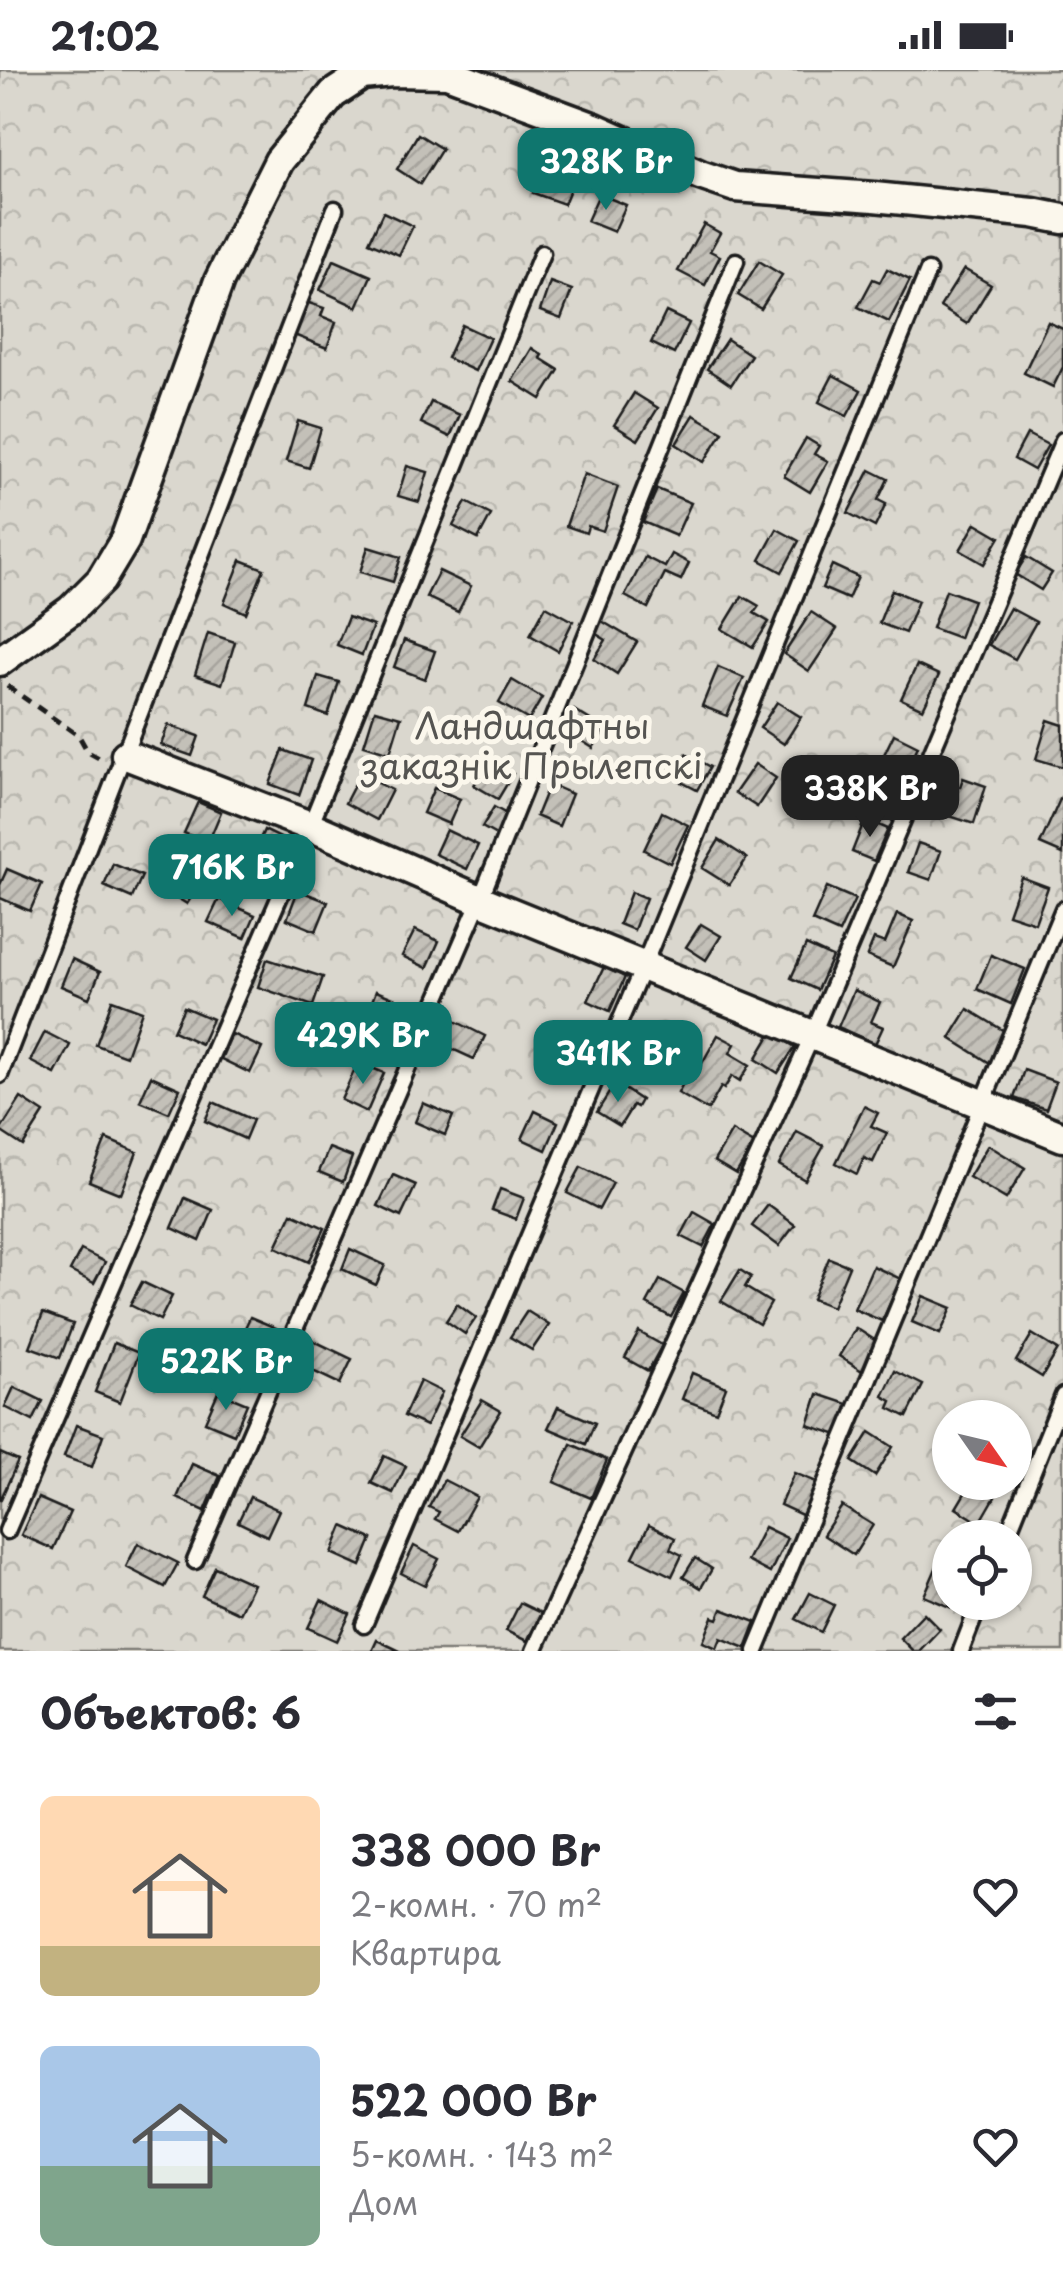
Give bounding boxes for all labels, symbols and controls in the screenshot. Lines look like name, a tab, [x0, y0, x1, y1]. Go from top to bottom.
text: 21:02	[50, 7, 160, 64]
pin: 328K Br	[514, 128, 698, 213]
text: 328K Br	[540, 136, 672, 184]
park label: Ландшафтны заказнік Прылепскі	[360, 698, 703, 791]
pin: 338K Br	[778, 755, 962, 840]
text: 338K Br	[803, 763, 937, 811]
pin: 716K Br	[140, 834, 324, 919]
text: 716K Br	[170, 842, 294, 890]
pin: 429K Br	[271, 1002, 455, 1087]
text: 429K Br	[297, 1010, 429, 1058]
pin: 341K Br	[526, 1020, 710, 1105]
text: 341K Br	[556, 1028, 680, 1076]
pin: 522K Br	[134, 1328, 318, 1413]
text: 522K Br	[160, 1336, 292, 1384]
north arrow	[932, 1400, 1032, 1500]
map controls	[932, 1400, 1032, 1620]
button: locate	[932, 1520, 1032, 1620]
text: Объектов: 6	[40, 1680, 301, 1743]
icon: filters	[968, 1684, 1023, 1739]
text: 338 000 Br	[350, 1817, 600, 1880]
icon: home	[120, 1836, 240, 1956]
icon: heart	[968, 1869, 1023, 1924]
text: 2-комн. · 70 m²	[350, 1880, 602, 1928]
text: Квартира	[350, 1928, 501, 1976]
text: 522 000 Br	[350, 2067, 597, 2130]
icon: home	[120, 2086, 240, 2206]
icon: heart	[968, 2119, 1023, 2174]
text: 5-комн. · 143 m²	[350, 2130, 614, 2178]
text: Дом	[350, 2178, 419, 2226]

